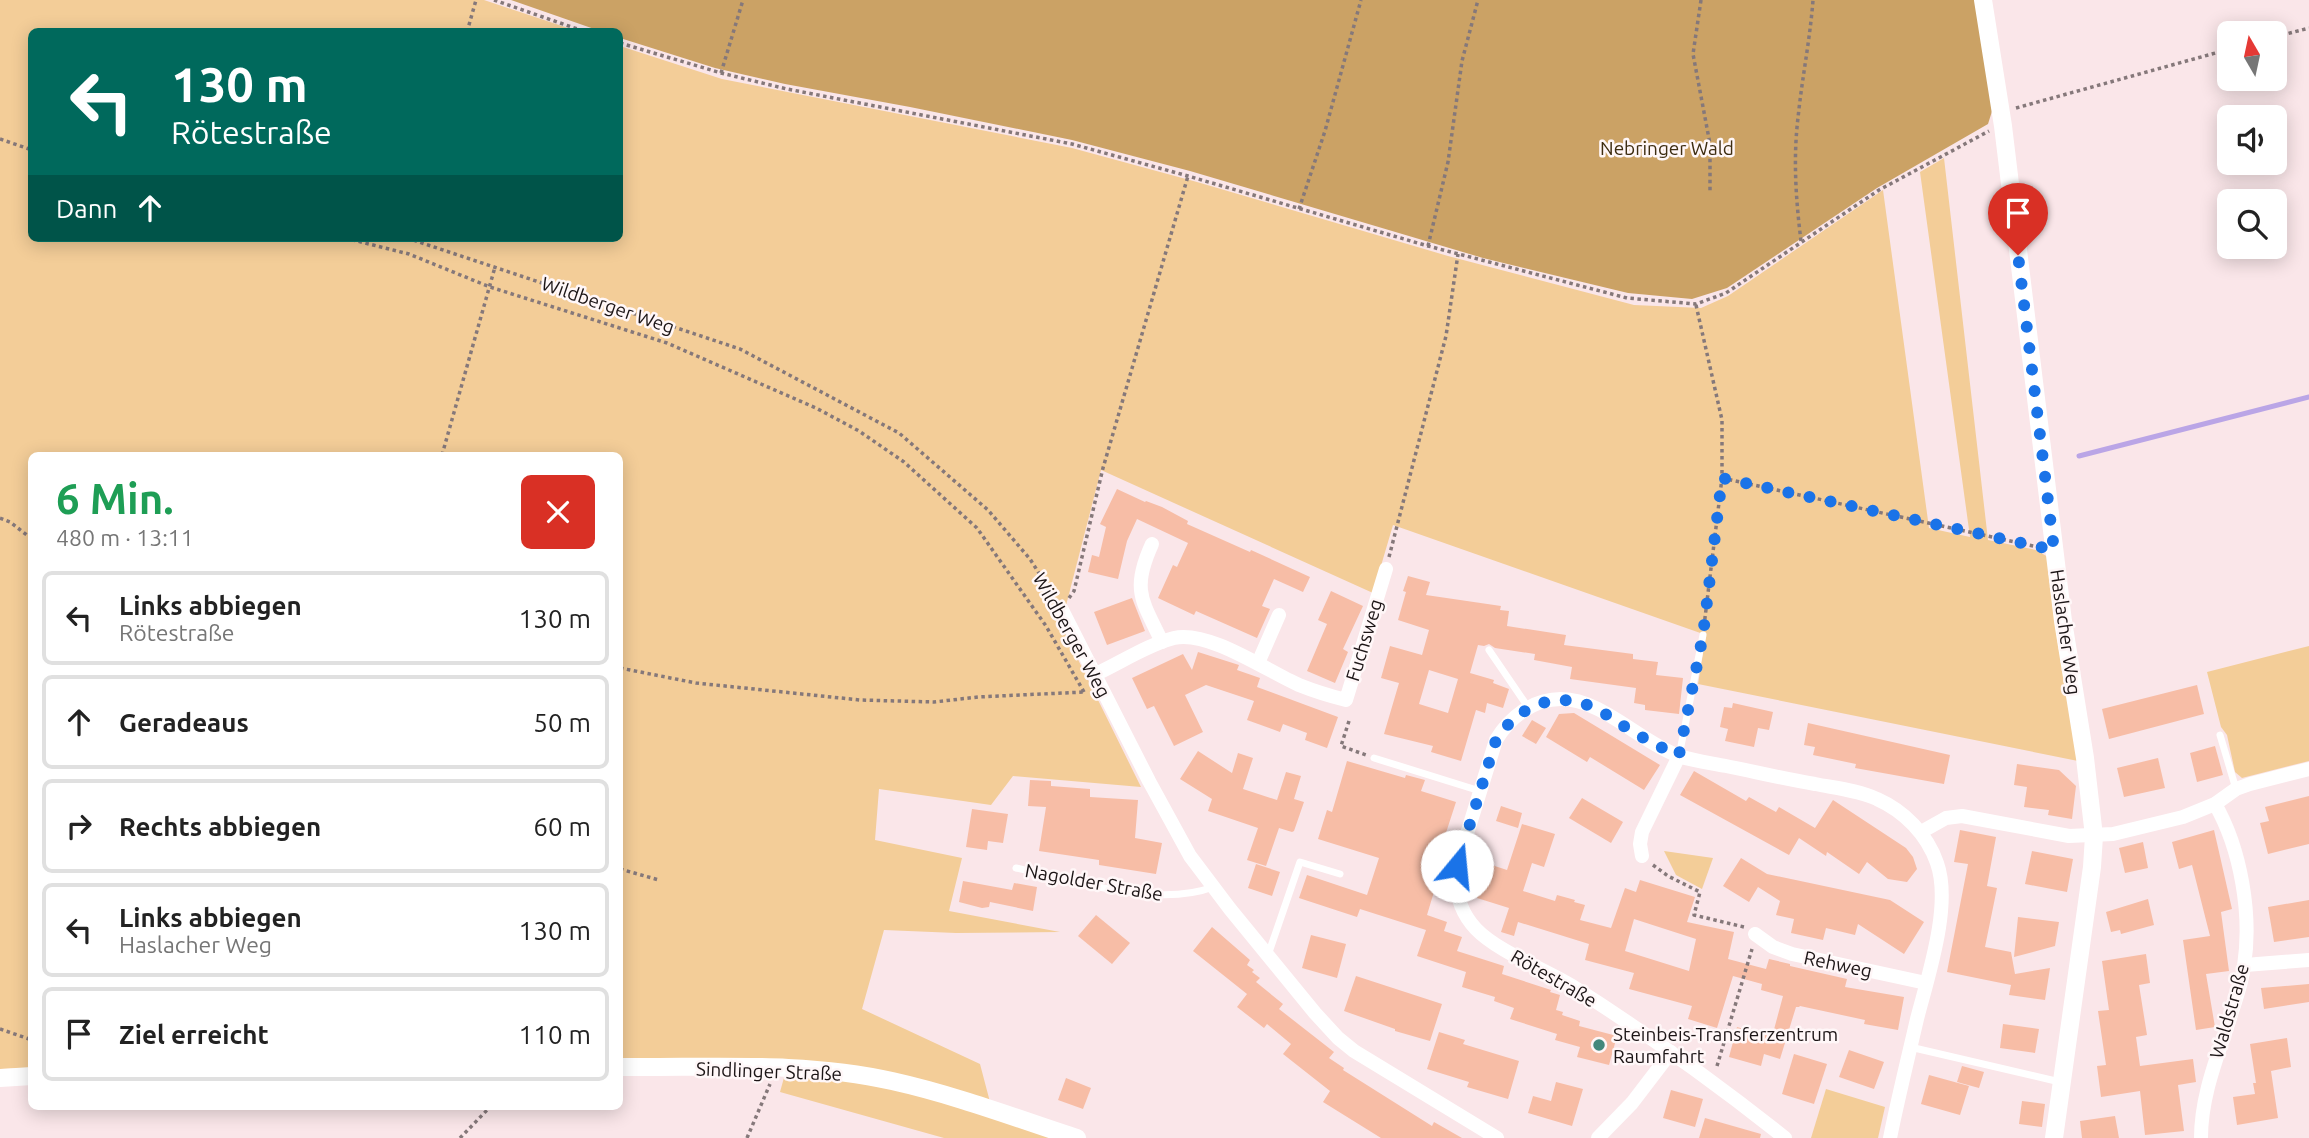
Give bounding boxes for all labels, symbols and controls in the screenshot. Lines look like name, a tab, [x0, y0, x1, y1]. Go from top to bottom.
north arrow	[2217, 21, 2287, 91]
map controls	[2217, 21, 2287, 259]
icon: left	[56, 56, 147, 147]
text: 130 m	[171, 56, 308, 111]
button: sound	[2217, 105, 2287, 175]
text: Rötestraße	[171, 114, 332, 150]
park label: Nebringer Wald	[1600, 137, 1734, 159]
pin	[1988, 183, 2048, 255]
icon: ahead	[131, 189, 169, 227]
button: search	[2217, 189, 2287, 259]
text: Dann	[56, 194, 117, 223]
icon: arrive	[1999, 194, 2037, 232]
street label: Wildberger Weg	[539, 272, 677, 338]
text: 6 Min.	[56, 475, 174, 522]
button: close	[521, 475, 595, 549]
text: 480 m · 13:11	[56, 525, 194, 550]
street label: Haslacher Weg	[2046, 568, 2086, 696]
street label: Wildberger Weg	[1029, 569, 1115, 701]
text: Links abbiegen	[119, 591, 302, 620]
street label: Fuchsweg	[1341, 596, 1387, 684]
icon: left	[60, 599, 98, 637]
text: 130 m	[519, 604, 591, 633]
text: Rötestraße	[119, 620, 235, 645]
icon: ahead	[60, 703, 98, 741]
text: Geradeaus	[119, 708, 249, 737]
text: 50 m	[533, 708, 591, 737]
icon: right	[60, 807, 98, 845]
text: Rechts abbiegen	[119, 812, 321, 841]
text: 60 m	[533, 812, 591, 841]
position arrow	[1420, 829, 1494, 903]
street label: Nagolder Straße	[1023, 859, 1165, 905]
text: Links abbiegen	[119, 903, 302, 932]
icon: left	[60, 911, 98, 949]
text: 130 m	[519, 916, 591, 945]
text: Haslacher Weg	[119, 932, 272, 957]
street label: Rötestraße	[1507, 945, 1601, 1011]
street label: Rehweg	[1802, 946, 1874, 982]
street label: Waldstraße	[2205, 961, 2253, 1061]
icon: arrive	[60, 1015, 98, 1053]
text: Ziel erreicht	[119, 1020, 269, 1049]
text: 110 m	[519, 1020, 591, 1049]
place label: Steinbeis-Transferzentrum Raumfahrt	[1613, 1023, 1838, 1067]
marker: Steinbeis-Transferzentrum Raumfahrt	[1591, 1037, 1607, 1053]
street label: Sindlinger Straße	[696, 1057, 842, 1085]

